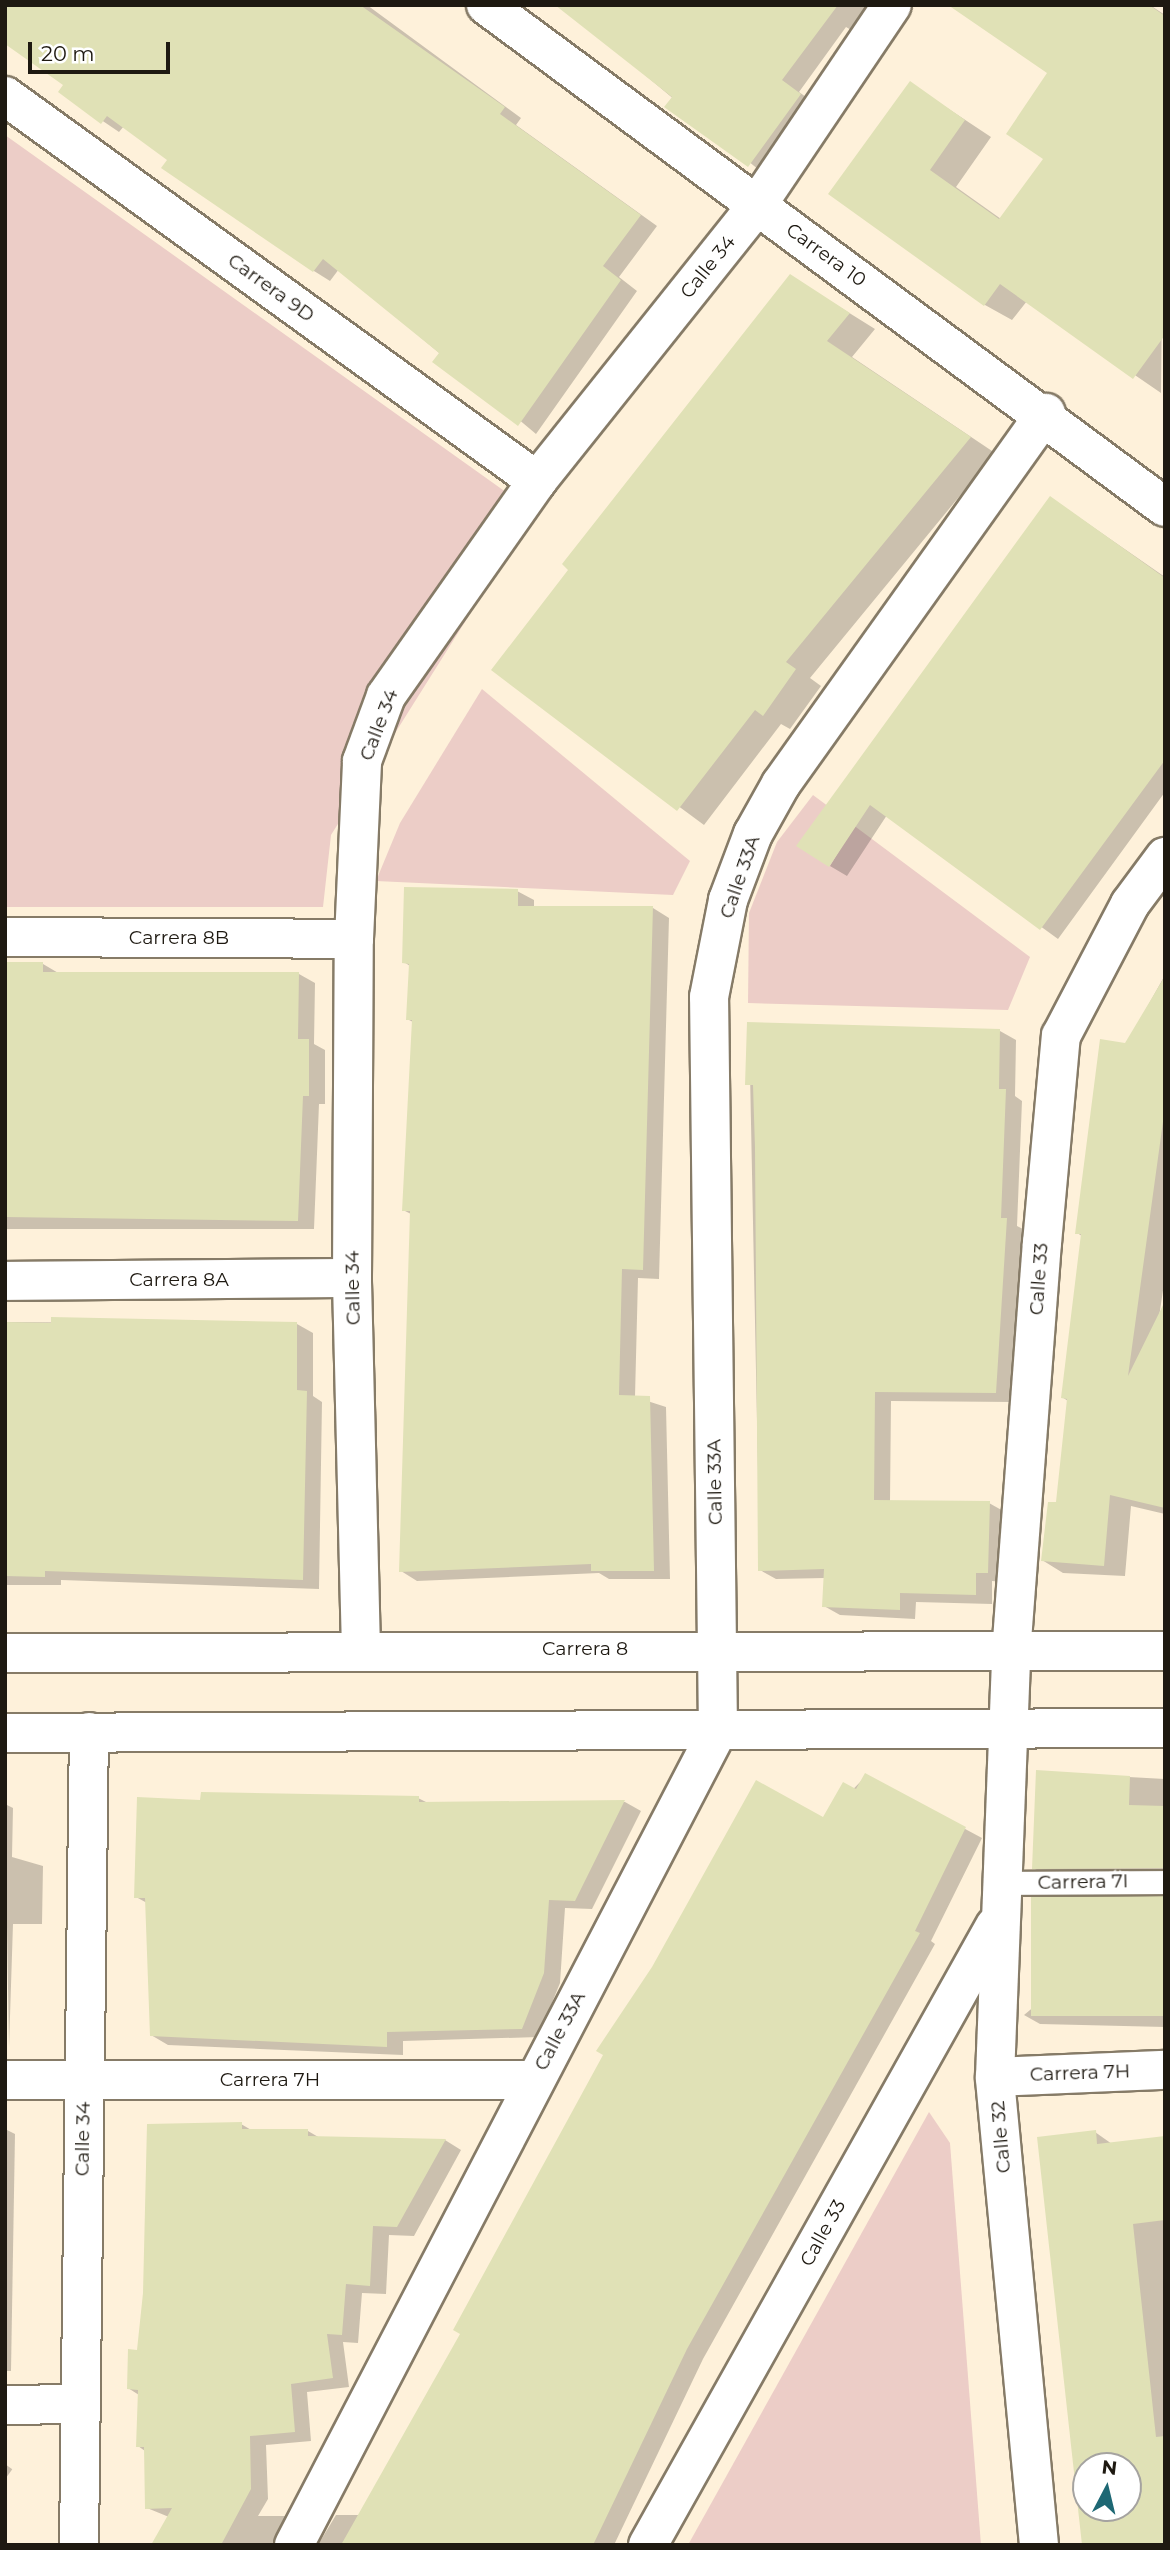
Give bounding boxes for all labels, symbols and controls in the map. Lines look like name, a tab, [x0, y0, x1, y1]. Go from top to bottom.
scale bar	[32, 28, 173, 72]
text: 20 m	[41, 41, 95, 66]
street label: Carrera 10	[782, 218, 870, 292]
street label: Calle 34	[676, 231, 740, 303]
street label: Carrera 9D	[223, 249, 319, 327]
street label: Calle 34	[355, 686, 403, 764]
street label: Calle 33A	[715, 833, 765, 921]
street label: Carrera 8B	[129, 927, 229, 949]
street label: Calle 33	[1025, 1242, 1053, 1316]
street label: Calle 34	[341, 1251, 365, 1325]
street label: Carrera 8A	[129, 1269, 229, 1291]
street label: Calle 33A	[703, 1439, 727, 1525]
street label: Carrera 8	[542, 1638, 628, 1660]
street label: Carrera 7I	[1037, 1870, 1129, 1894]
street label: Calle 33A	[530, 1988, 590, 2074]
street label: Carrera 7H	[1029, 2060, 1131, 2086]
street label: Carrera 7H	[220, 2069, 320, 2091]
street label: Calle 32	[986, 2100, 1016, 2174]
street label: Calle 34	[71, 2102, 95, 2176]
street label: Calle 33	[795, 2196, 851, 2270]
north arrow	[1072, 2452, 1142, 2522]
text: N	[1100, 2455, 1118, 2480]

